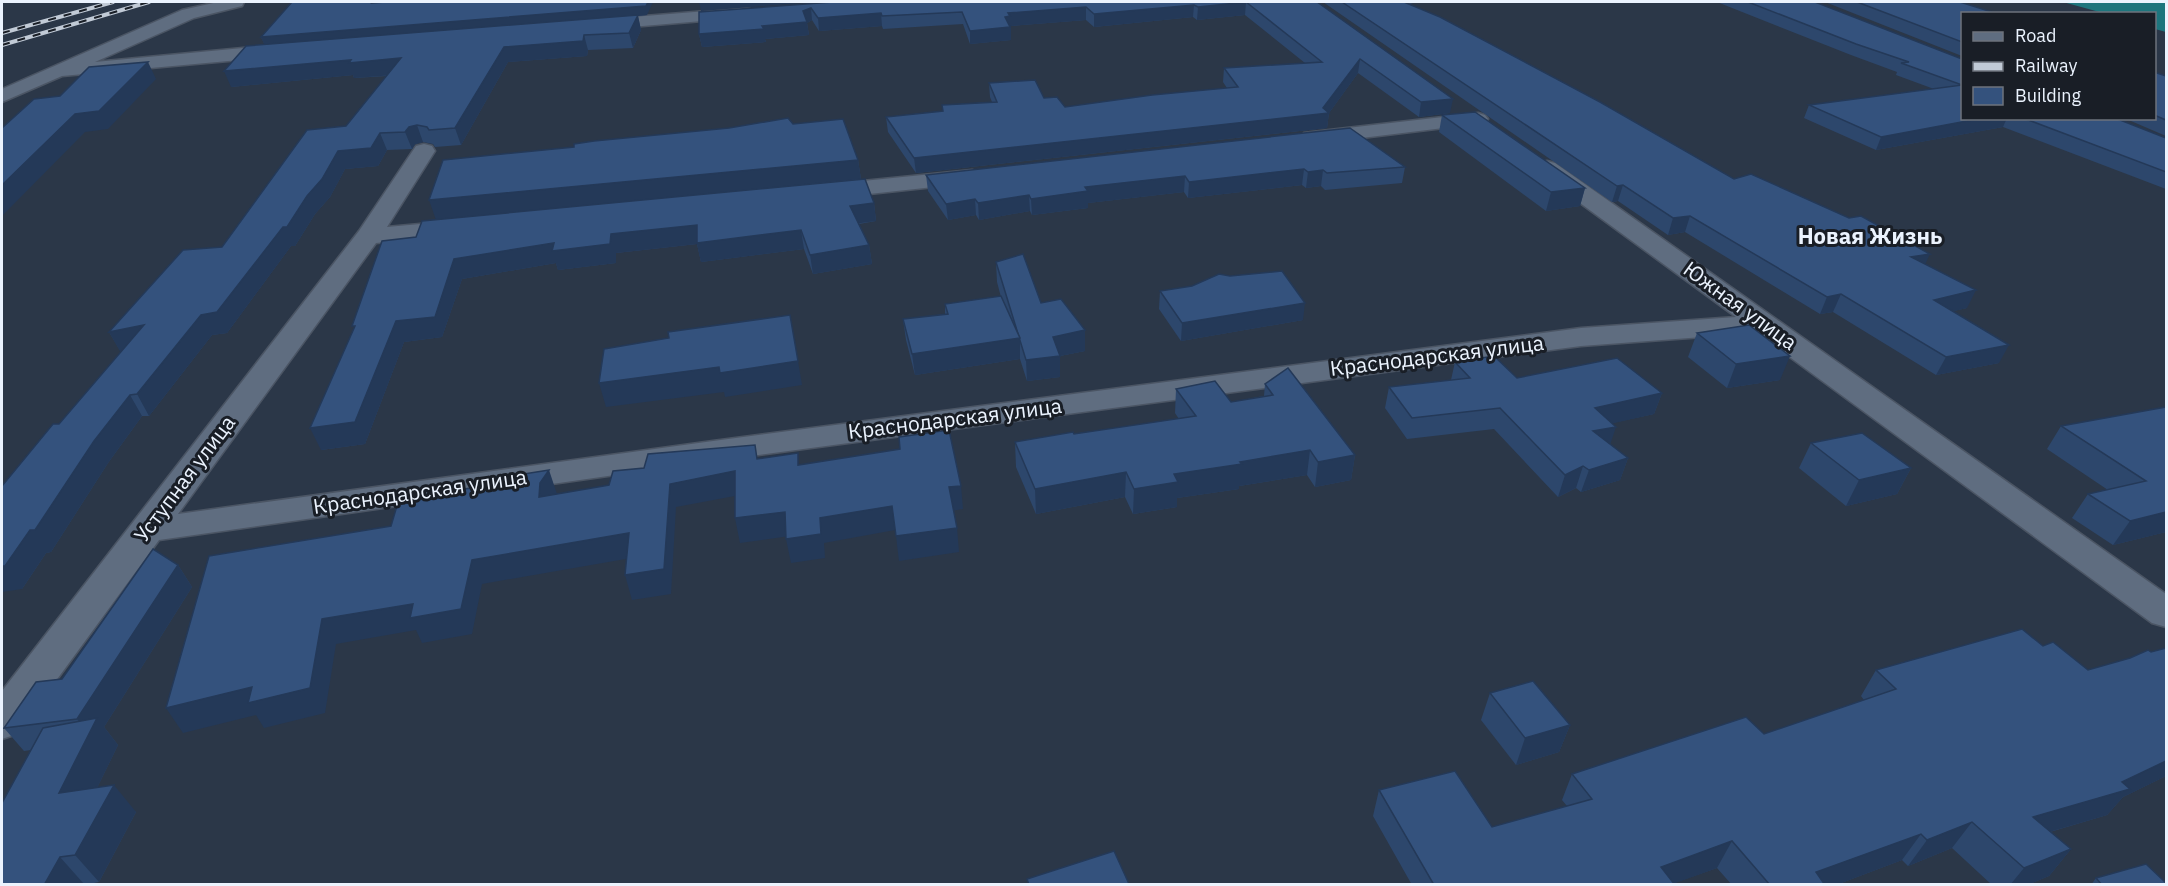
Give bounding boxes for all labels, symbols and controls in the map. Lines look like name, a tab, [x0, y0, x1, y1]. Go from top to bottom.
legend	[1961, 12, 2156, 120]
text: Road	[2015, 24, 2056, 47]
text: Railway	[2015, 54, 2077, 77]
text: Building	[2015, 84, 2082, 107]
district label: Новая Жизнь	[1798, 221, 1942, 250]
street label: Южная улица	[1678, 254, 1803, 356]
street label: Краснодарская улица	[1328, 328, 1545, 382]
street label: Краснодарская улица	[846, 391, 1063, 445]
street label: Уступная улица	[127, 409, 241, 548]
street label: Краснодарская улица	[311, 462, 528, 520]

